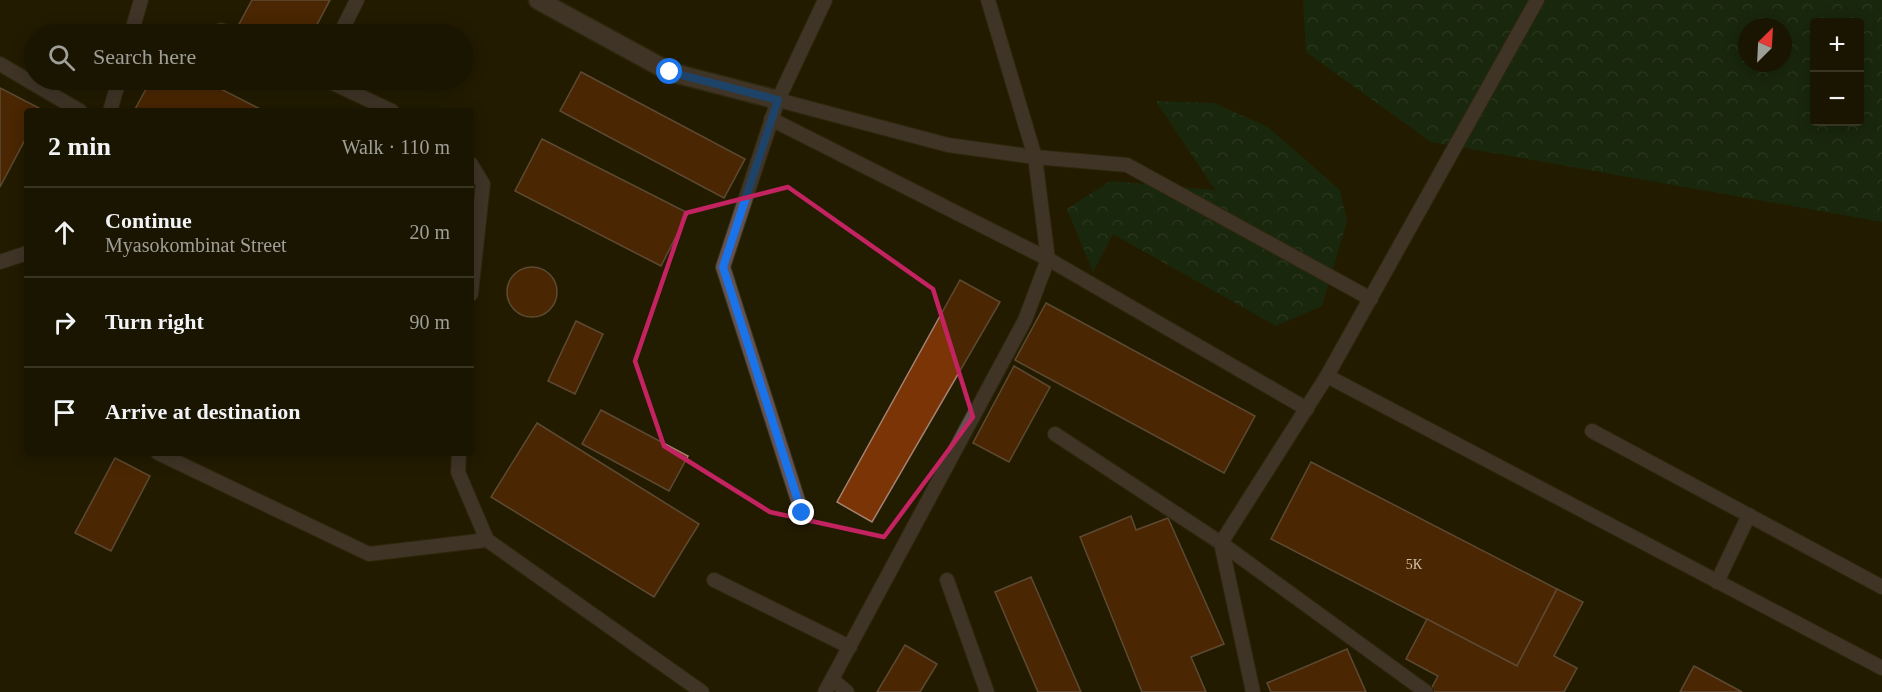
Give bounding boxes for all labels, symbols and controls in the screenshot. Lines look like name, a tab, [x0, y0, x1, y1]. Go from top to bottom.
north arrow	[1738, 18, 1792, 72]
map controls	[1810, 18, 1864, 126]
button: +	[1810, 18, 1864, 72]
search box	[24, 24, 474, 90]
icon: search	[45, 41, 78, 74]
text: Search here	[93, 44, 196, 69]
route start	[656, 58, 682, 84]
button: −	[1810, 72, 1864, 126]
text: 2 min	[48, 132, 111, 161]
text: Walk · 110 m	[342, 136, 450, 158]
text: Continue	[105, 208, 192, 233]
icon: ahead	[48, 216, 81, 249]
text: 20 m	[409, 221, 450, 243]
text: Myasokombinat Street	[105, 234, 287, 256]
icon: right	[48, 306, 81, 339]
text: Turn right	[105, 309, 204, 334]
text: 90 m	[409, 311, 450, 333]
icon: arrive	[48, 396, 81, 429]
text: Arrive at destination	[105, 399, 301, 424]
route end	[788, 499, 814, 525]
house number: 5К	[1406, 557, 1423, 572]

